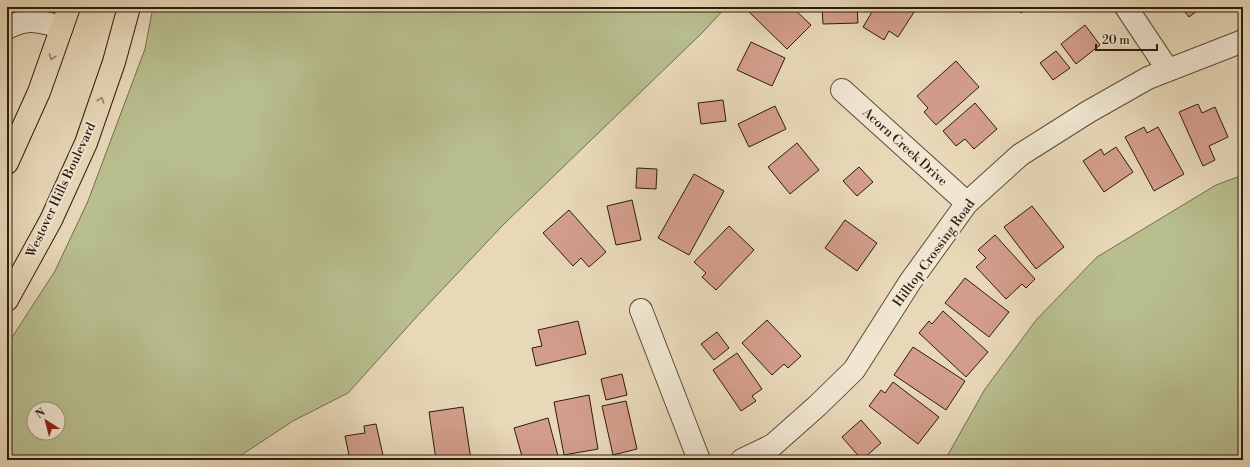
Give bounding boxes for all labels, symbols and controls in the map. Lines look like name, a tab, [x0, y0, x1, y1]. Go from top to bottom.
scale bar	[1096, 26, 1157, 52]
text: 20 m	[1102, 33, 1130, 48]
one-way arrow	[48, 53, 56, 60]
one-way arrow	[96, 97, 104, 104]
street label: Acorn Creek Drive	[858, 104, 951, 190]
street label: Westover Hills Boulevard	[22, 120, 100, 261]
street label: Hilltop Crossing Road	[890, 196, 979, 310]
north arrow	[26, 401, 66, 441]
text: N	[33, 405, 49, 422]

